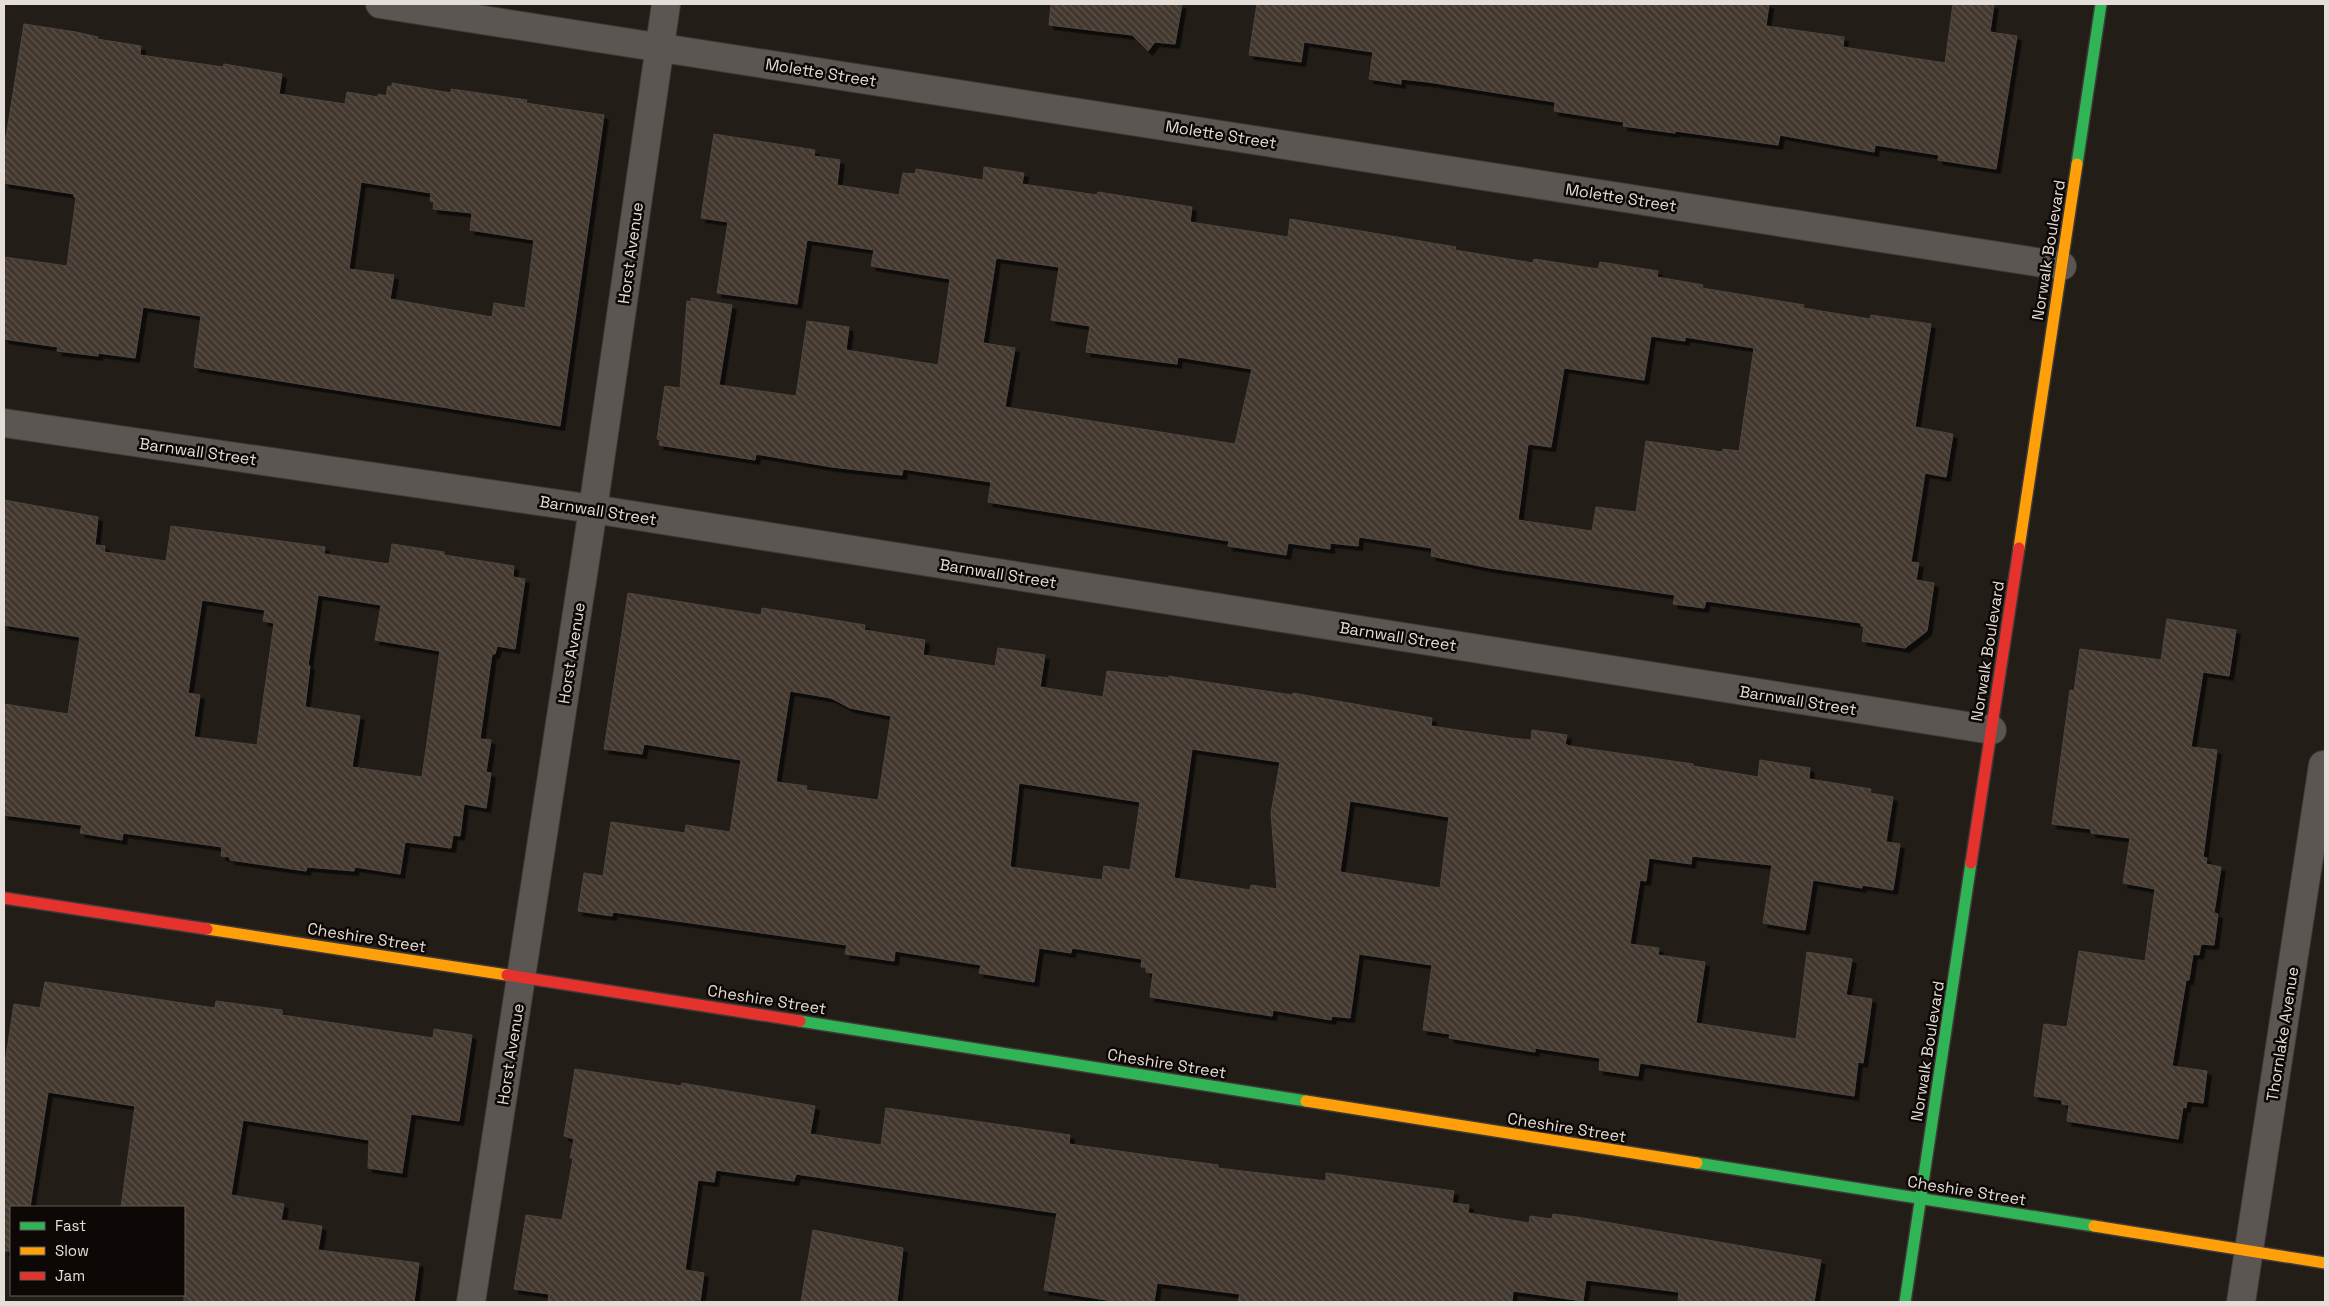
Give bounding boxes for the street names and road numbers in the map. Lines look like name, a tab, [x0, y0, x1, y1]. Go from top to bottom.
street label: Molette Street	[764, 53, 878, 92]
street label: Molette Street	[1164, 115, 1278, 154]
street label: Molette Street	[1564, 178, 1678, 217]
street label: Norwalk Boulevard	[2027, 178, 2070, 322]
street label: Horst Avenue	[613, 201, 648, 305]
street label: Barnwall Street	[138, 433, 258, 470]
street label: Barnwall Street	[538, 491, 658, 530]
street label: Barnwall Street	[938, 554, 1058, 593]
street label: Norwalk Boulevard	[1966, 579, 2009, 723]
street label: Horst Avenue	[553, 601, 590, 705]
street label: Barnwall Street	[1338, 617, 1458, 656]
street label: Barnwall Street	[1738, 681, 1858, 720]
street label: Cheshire Street	[306, 918, 428, 957]
street label: Thornlake Avenue	[2261, 965, 2304, 1103]
street label: Norwalk Boulevard	[1906, 979, 1949, 1123]
street label: Cheshire Street	[706, 980, 828, 1019]
street label: Horst Avenue	[492, 1002, 529, 1106]
street label: Cheshire Street	[1106, 1044, 1228, 1083]
street label: Cheshire Street	[1506, 1108, 1628, 1147]
street label: Cheshire Street	[1906, 1171, 2028, 1210]

